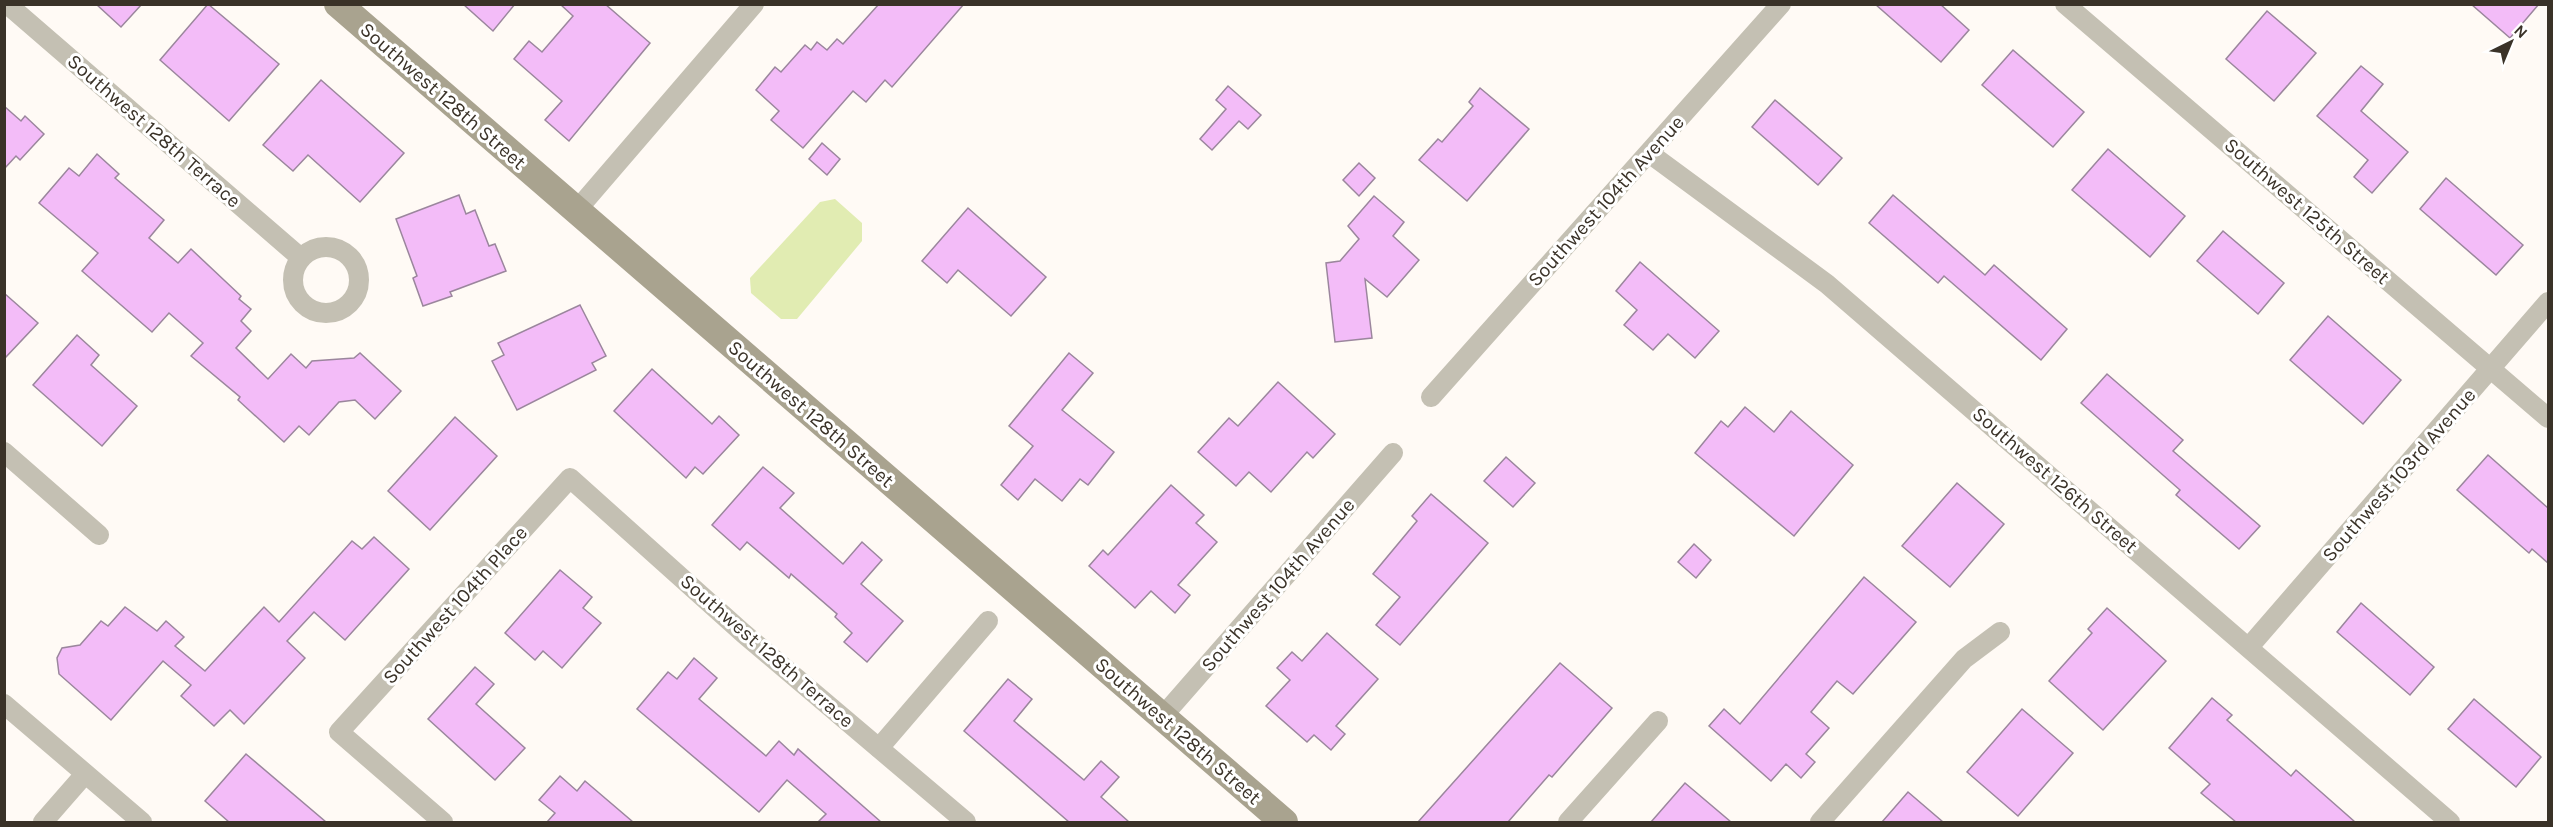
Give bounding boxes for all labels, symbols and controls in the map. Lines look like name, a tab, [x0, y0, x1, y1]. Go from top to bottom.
north arrow	[2481, 12, 2541, 72]
street label: Southwest 128th Street	[355, 18, 531, 175]
text: N	[2510, 21, 2532, 42]
street label: Southwest 128th Terrace	[63, 50, 245, 212]
street label: Southwest 104th Avenue	[1523, 111, 1689, 291]
street label: Southwest 125th Street	[2220, 133, 2395, 289]
street label: Southwest 128th Street	[723, 336, 899, 493]
street label: Southwest 103rd Avenue	[2317, 384, 2481, 566]
street label: Southwest 126th Street	[1968, 402, 2143, 558]
street label: Southwest 104th Avenue	[1196, 494, 1360, 676]
street label: Southwest 104th Place	[378, 521, 532, 689]
street label: Southwest 128th Terrace	[676, 570, 858, 732]
street label: Southwest 128th Street	[1090, 653, 1266, 810]

